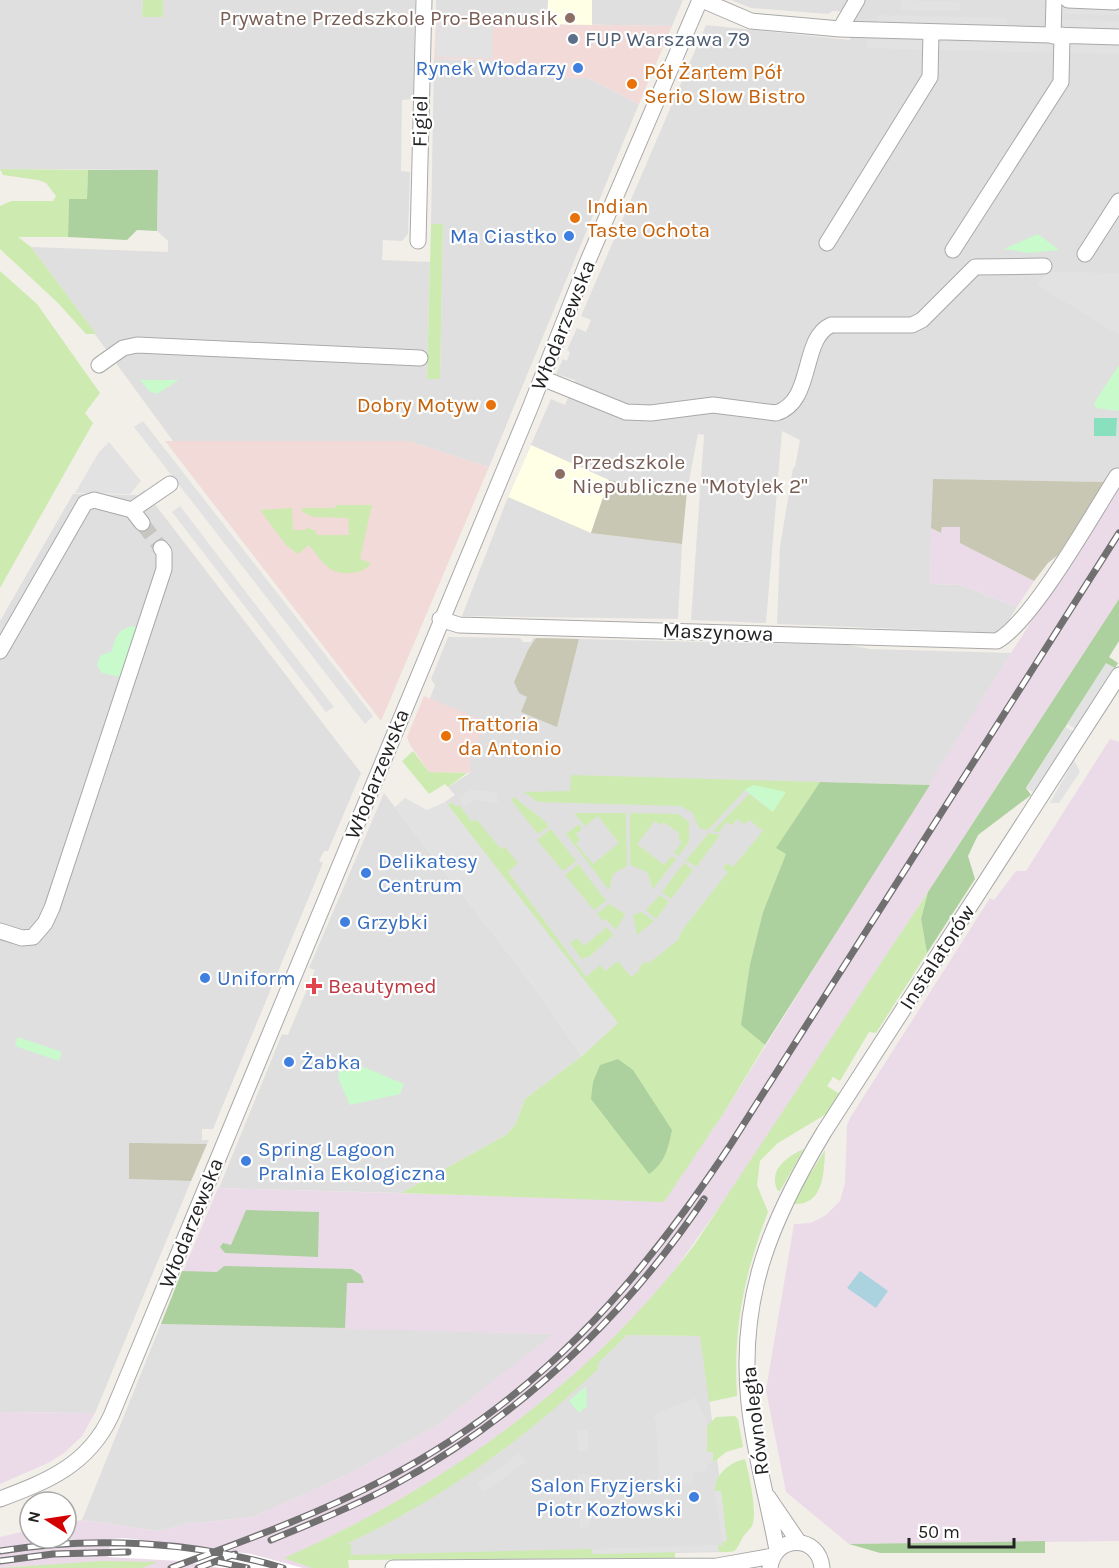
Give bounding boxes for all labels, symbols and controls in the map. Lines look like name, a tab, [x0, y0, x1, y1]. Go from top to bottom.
place label: Prywatne Przedszkole Pro-Beanusik	[220, 6, 558, 30]
marker: Prywatne Przedszkole Pro-Beanusik	[563, 11, 577, 25]
place label: FUP Warszawa 79	[585, 27, 750, 51]
marker: FUP Warszawa 79	[566, 32, 580, 46]
place label: Rynek Włodarzy	[416, 56, 566, 80]
place label: Pół Żartem Pół Serio Slow Bistro	[644, 60, 805, 108]
marker: Rynek Włodarzy	[571, 61, 585, 75]
marker: Pół Żartem Pół Serio Slow Bistro	[625, 77, 639, 91]
street label: Figiel	[408, 95, 432, 147]
place label: Indian Taste Ochota	[587, 194, 710, 242]
marker: Indian Taste Ochota	[568, 211, 582, 225]
place label: Ma Ciastko	[450, 224, 557, 248]
marker: Ma Ciastko	[562, 229, 576, 243]
street label: Włodarzewska	[526, 256, 600, 394]
place label: Dobry Motyw	[357, 393, 479, 417]
marker: Dobry Motyw	[484, 398, 498, 412]
place label: Przedszkole Niepubliczne "Motylek 2"	[572, 450, 808, 498]
marker: Przedszkole Niepubliczne "Motylek 2"	[553, 467, 567, 481]
street label: Maszynowa	[662, 618, 774, 646]
street label: Włodarzewska	[340, 705, 414, 843]
place label: Trattoria da Antonio	[458, 712, 562, 760]
marker: Trattoria da Antonio	[439, 729, 453, 743]
place label: Delikatesy Centrum	[378, 849, 477, 897]
marker: Delikatesy Centrum	[359, 866, 373, 880]
street label: Instalatorów	[894, 900, 980, 1014]
place label: Grzybki	[357, 910, 428, 934]
marker: Grzybki	[338, 915, 352, 929]
place label: Uniform	[217, 966, 296, 990]
marker: Uniform	[198, 971, 212, 985]
place label: Beautymed	[328, 974, 437, 998]
marker: Beautymed	[305, 977, 323, 995]
place label: Żabka	[301, 1050, 361, 1074]
marker: Żabka	[282, 1055, 296, 1069]
place label: Spring Lagoon Pralnia Ekologiczna	[258, 1137, 446, 1185]
street label: Włodarzewska	[154, 1154, 228, 1292]
marker: Spring Lagoon Pralnia Ekologiczna	[239, 1154, 253, 1168]
street label: Równoległa	[736, 1365, 774, 1477]
place label: Salon Fryzjerski Piotr Kozłowski	[530, 1473, 682, 1521]
north arrow	[18, 1490, 78, 1550]
marker: Salon Fryzjerski Piotr Kozłowski	[687, 1490, 701, 1504]
text: N	[23, 1509, 44, 1525]
scale bar	[909, 1511, 1014, 1549]
text: 50 m	[918, 1521, 960, 1543]

